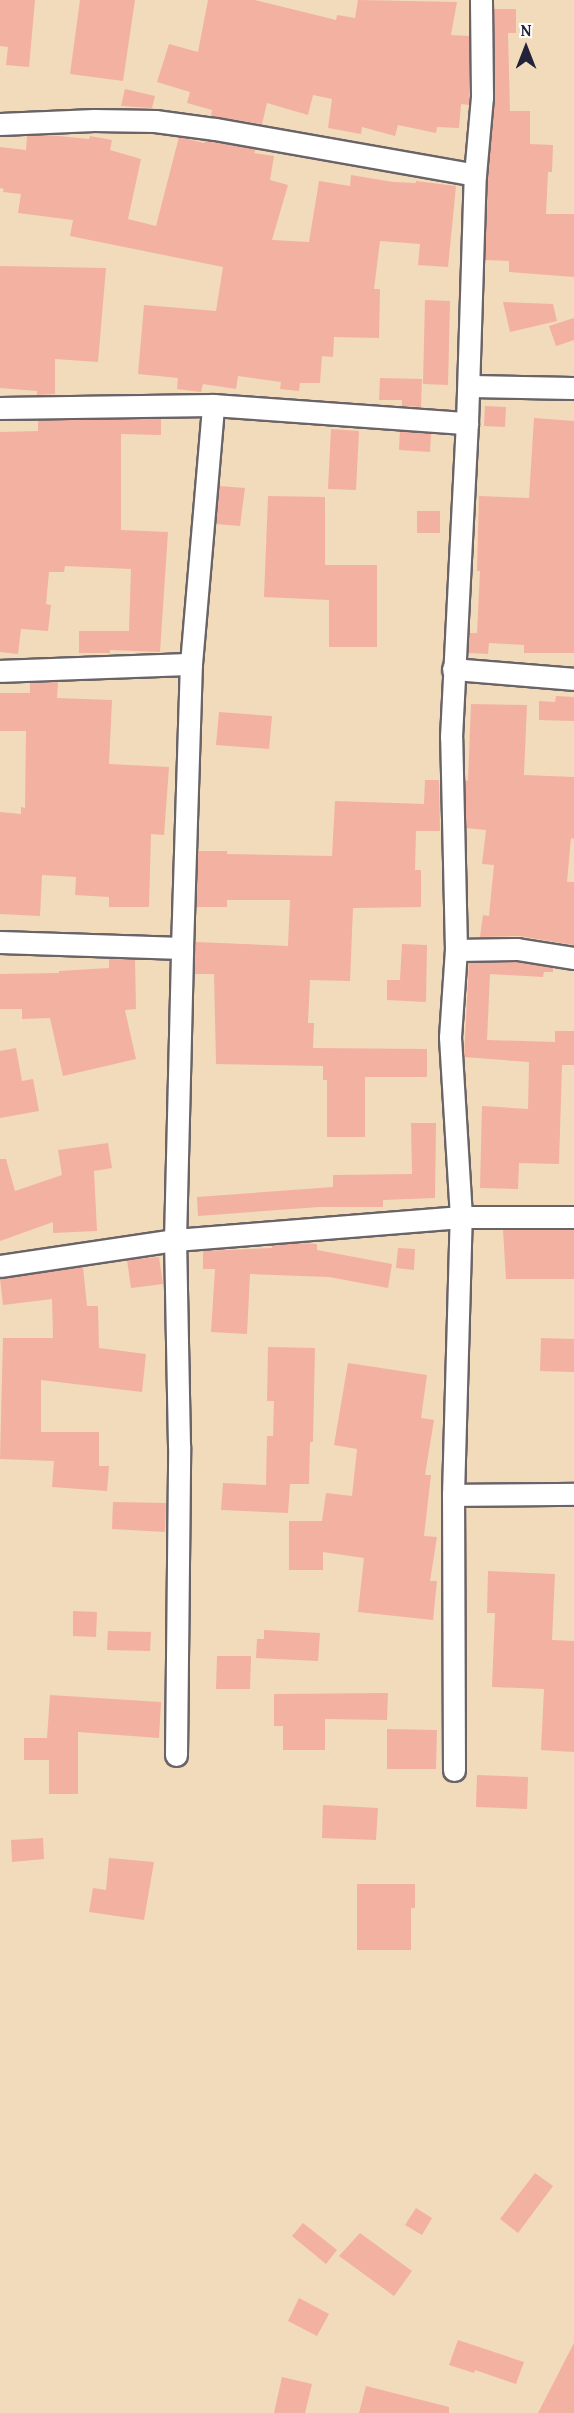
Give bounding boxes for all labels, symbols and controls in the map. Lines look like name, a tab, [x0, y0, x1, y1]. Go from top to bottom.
north arrow	[496, 18, 556, 78]
text: N	[521, 18, 531, 42]

